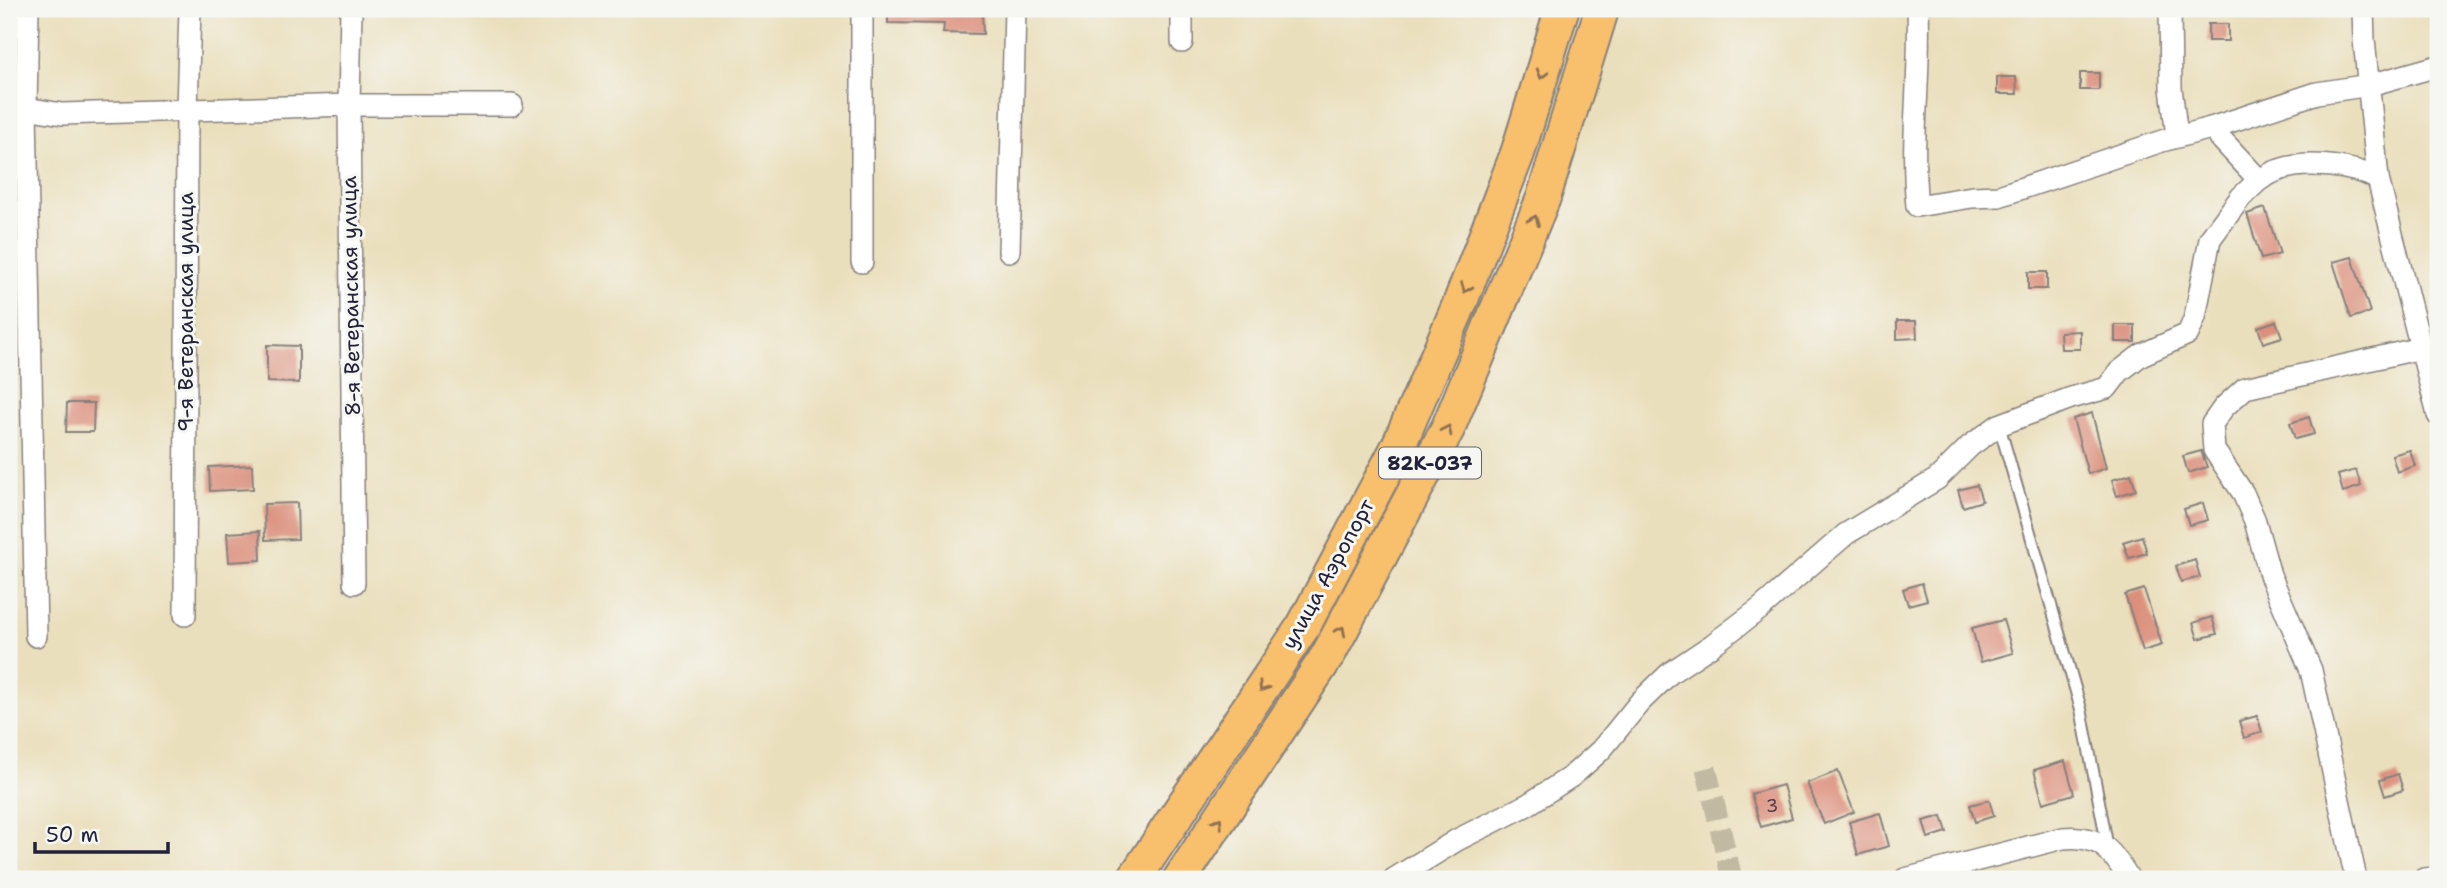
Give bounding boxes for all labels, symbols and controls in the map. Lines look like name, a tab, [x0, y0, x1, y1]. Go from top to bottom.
one-way arrow	[1535, 68, 1550, 80]
street label: 8-я Ветеранская улица	[335, 176, 367, 416]
street label: 9-я Ветеранская улица	[172, 192, 200, 432]
one-way arrow	[1526, 214, 1540, 226]
one-way arrow	[1460, 282, 1474, 294]
one-way arrow	[1438, 425, 1452, 437]
road number: 82К-037	[1379, 447, 1481, 478]
street label: улица Аэропорт	[1275, 494, 1381, 654]
one-way arrow	[1333, 626, 1346, 638]
one-way arrow	[1258, 679, 1271, 692]
house number: 3	[1766, 794, 1778, 818]
scale bar	[35, 811, 168, 855]
one-way arrow	[1210, 817, 1222, 830]
text: 50 m	[46, 821, 99, 849]

